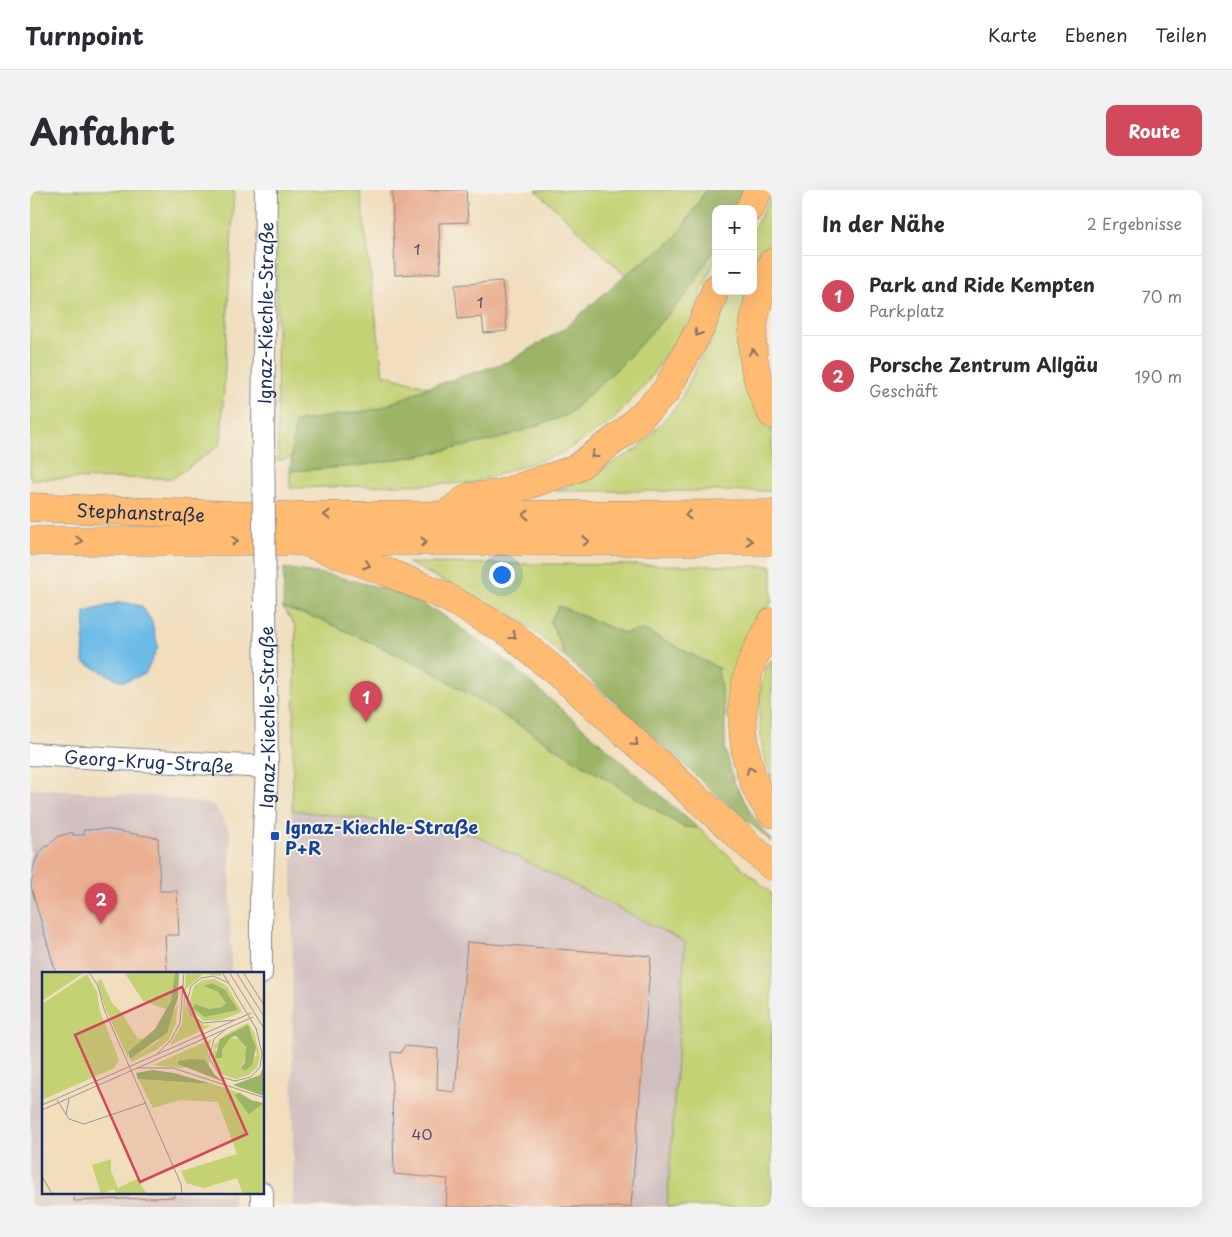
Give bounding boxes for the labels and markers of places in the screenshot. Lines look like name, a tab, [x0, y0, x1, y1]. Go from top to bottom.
pin: 1	[350, 681, 382, 722]
place label: Ignaz-Kiechle-Straße P+R	[285, 813, 478, 861]
marker: Ignaz-Kiechle-Straße P+R	[269, 830, 281, 842]
pin: 2	[85, 883, 117, 924]

